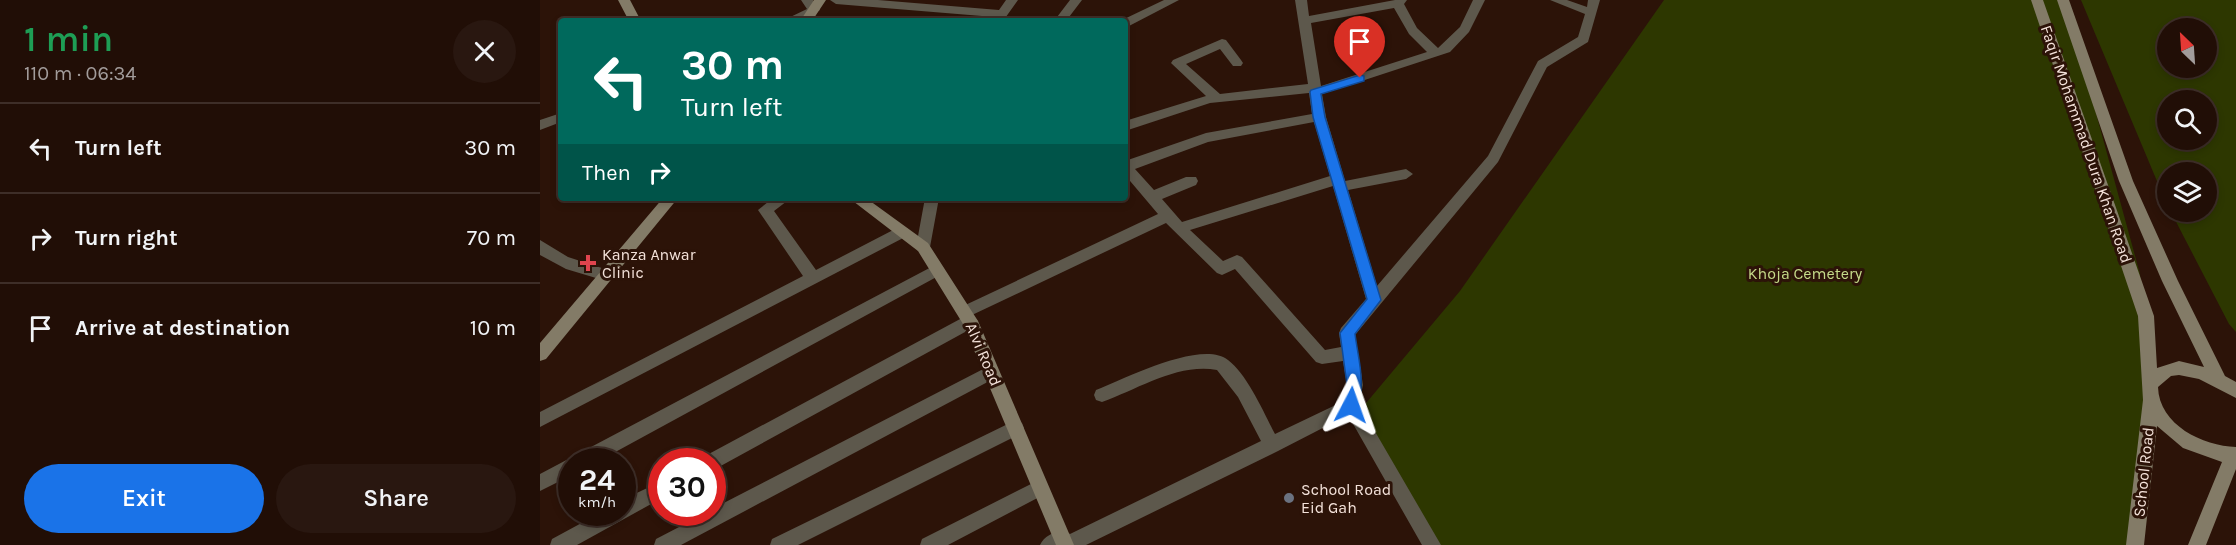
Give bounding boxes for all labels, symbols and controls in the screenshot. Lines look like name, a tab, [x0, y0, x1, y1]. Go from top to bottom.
pin	[1334, 16, 1385, 78]
text: 1 min	[24, 18, 113, 60]
north arrow	[2157, 18, 2217, 78]
map controls	[2157, 18, 2217, 222]
button: close	[453, 20, 516, 83]
street label: Faqir Mohammad Dura Khan Road	[2037, 23, 2136, 266]
icon: arrive	[1343, 25, 1376, 58]
text: 30 m	[681, 40, 784, 90]
icon: left	[582, 42, 660, 120]
text: 110 m · 06:34	[24, 62, 137, 85]
button: search	[2157, 90, 2217, 150]
text: Turn left	[681, 91, 782, 123]
icon: left	[24, 132, 57, 165]
text: Turn left	[75, 135, 162, 161]
text: 30 m	[464, 135, 516, 161]
icon: right	[643, 156, 676, 189]
text: Then	[582, 160, 631, 186]
button: layers	[2157, 162, 2217, 222]
icon: right	[24, 222, 57, 255]
text: Turn right	[75, 225, 178, 251]
text: 70 m	[467, 225, 516, 251]
place label: Kanza Anwar Clinic	[602, 245, 696, 282]
marker: Kanza Anwar Clinic	[579, 254, 597, 272]
park label: Khoja Cemetery	[1748, 264, 1863, 283]
icon: arrive	[24, 312, 57, 345]
text: Arrive at destination	[75, 315, 290, 341]
text: 10 m	[470, 315, 516, 341]
street label: Alvi Road	[962, 320, 1005, 389]
position arrow	[1319, 373, 1383, 437]
street label: School Road	[2129, 426, 2158, 518]
speed limit sign: 30	[648, 448, 726, 526]
text: 24	[579, 462, 615, 498]
button: Exit	[24, 464, 264, 533]
button: Share	[276, 464, 516, 533]
place label: School Road Eid Gah	[1301, 480, 1391, 517]
marker: School Road Eid Gah	[1282, 491, 1296, 505]
text: km/h	[578, 493, 616, 511]

